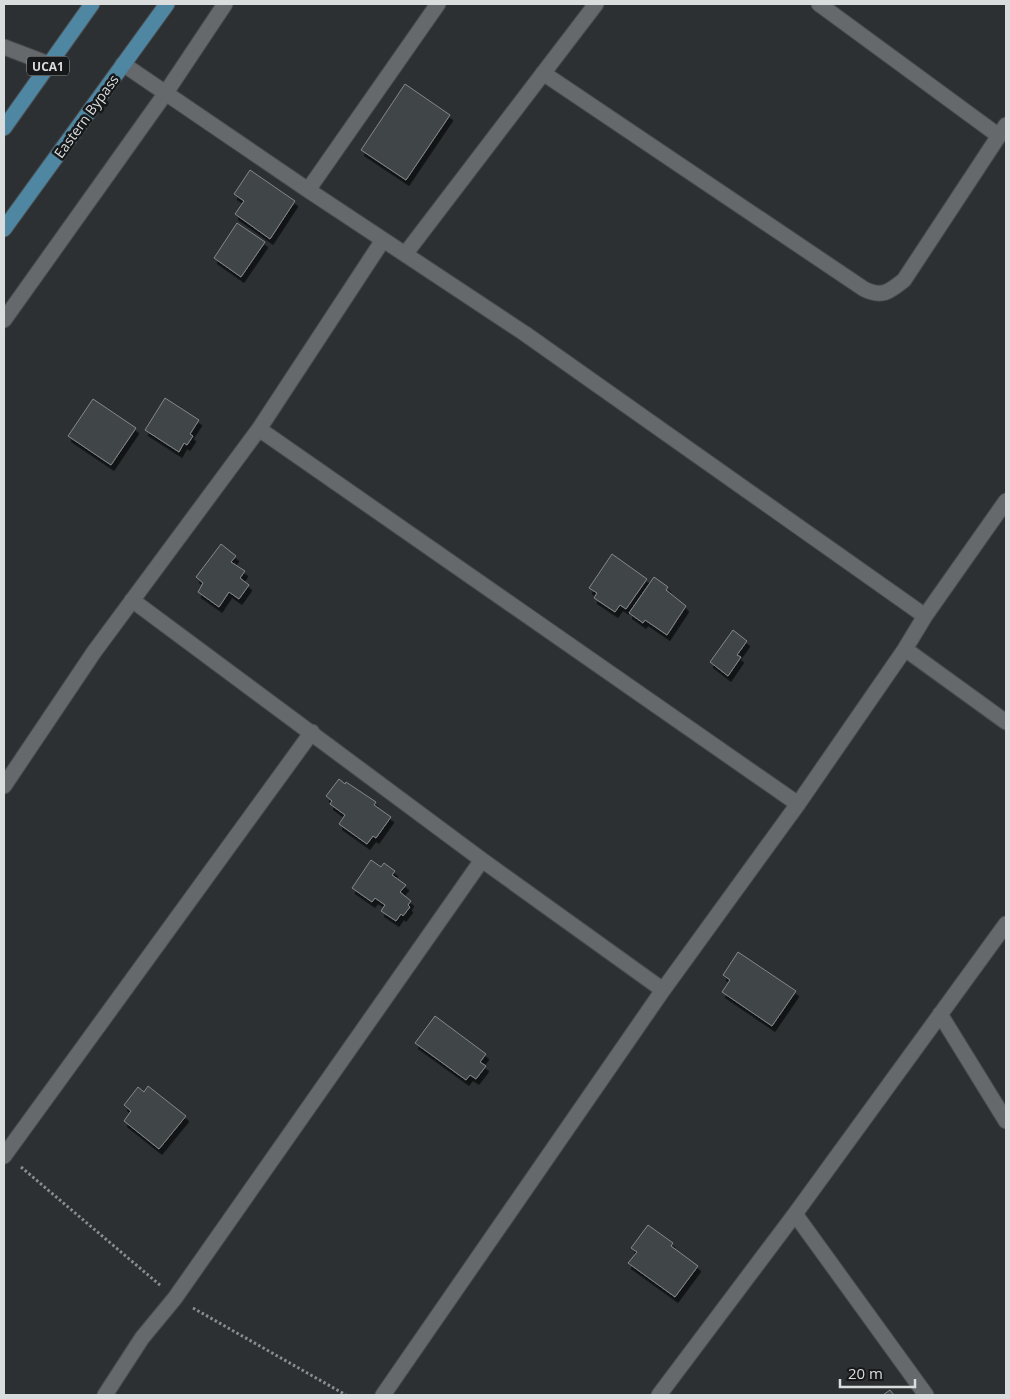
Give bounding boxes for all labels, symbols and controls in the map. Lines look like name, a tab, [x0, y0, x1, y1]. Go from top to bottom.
road number: UCA1	[27, 56, 69, 76]
street label: Eastern Bypass	[49, 70, 123, 162]
scale bar	[840, 1356, 915, 1388]
text: 20 m	[848, 1363, 883, 1383]

